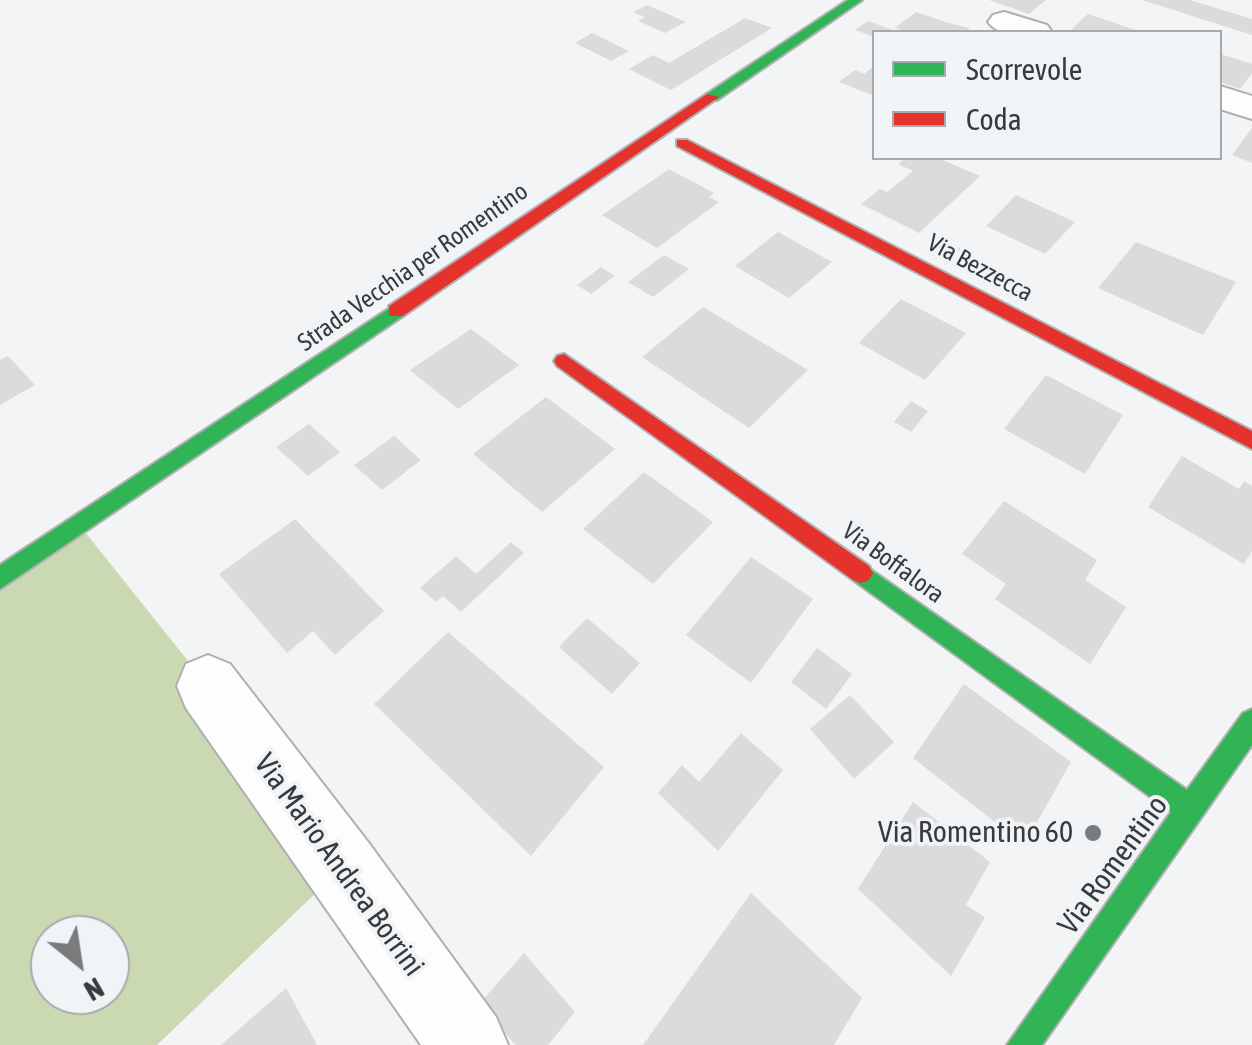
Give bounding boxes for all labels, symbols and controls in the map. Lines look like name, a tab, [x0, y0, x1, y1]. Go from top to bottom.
legend	[872, 30, 1222, 160]
text: Scorrevole	[966, 52, 1082, 86]
text: Coda	[966, 102, 1022, 136]
street label: Strada Vecchia per Romentino	[292, 176, 534, 358]
street label: Via Bezzecca	[922, 228, 1038, 308]
street label: Via Boffalora	[836, 516, 950, 610]
street label: Via Mario Andrea Borrini	[246, 747, 432, 983]
street label: Via Romentino	[1051, 789, 1175, 941]
place label: Via Romentino 60	[878, 815, 1073, 851]
marker: Via Romentino 60	[1082, 822, 1104, 844]
north arrow	[30, 915, 130, 1015]
text: N	[79, 971, 109, 1007]

